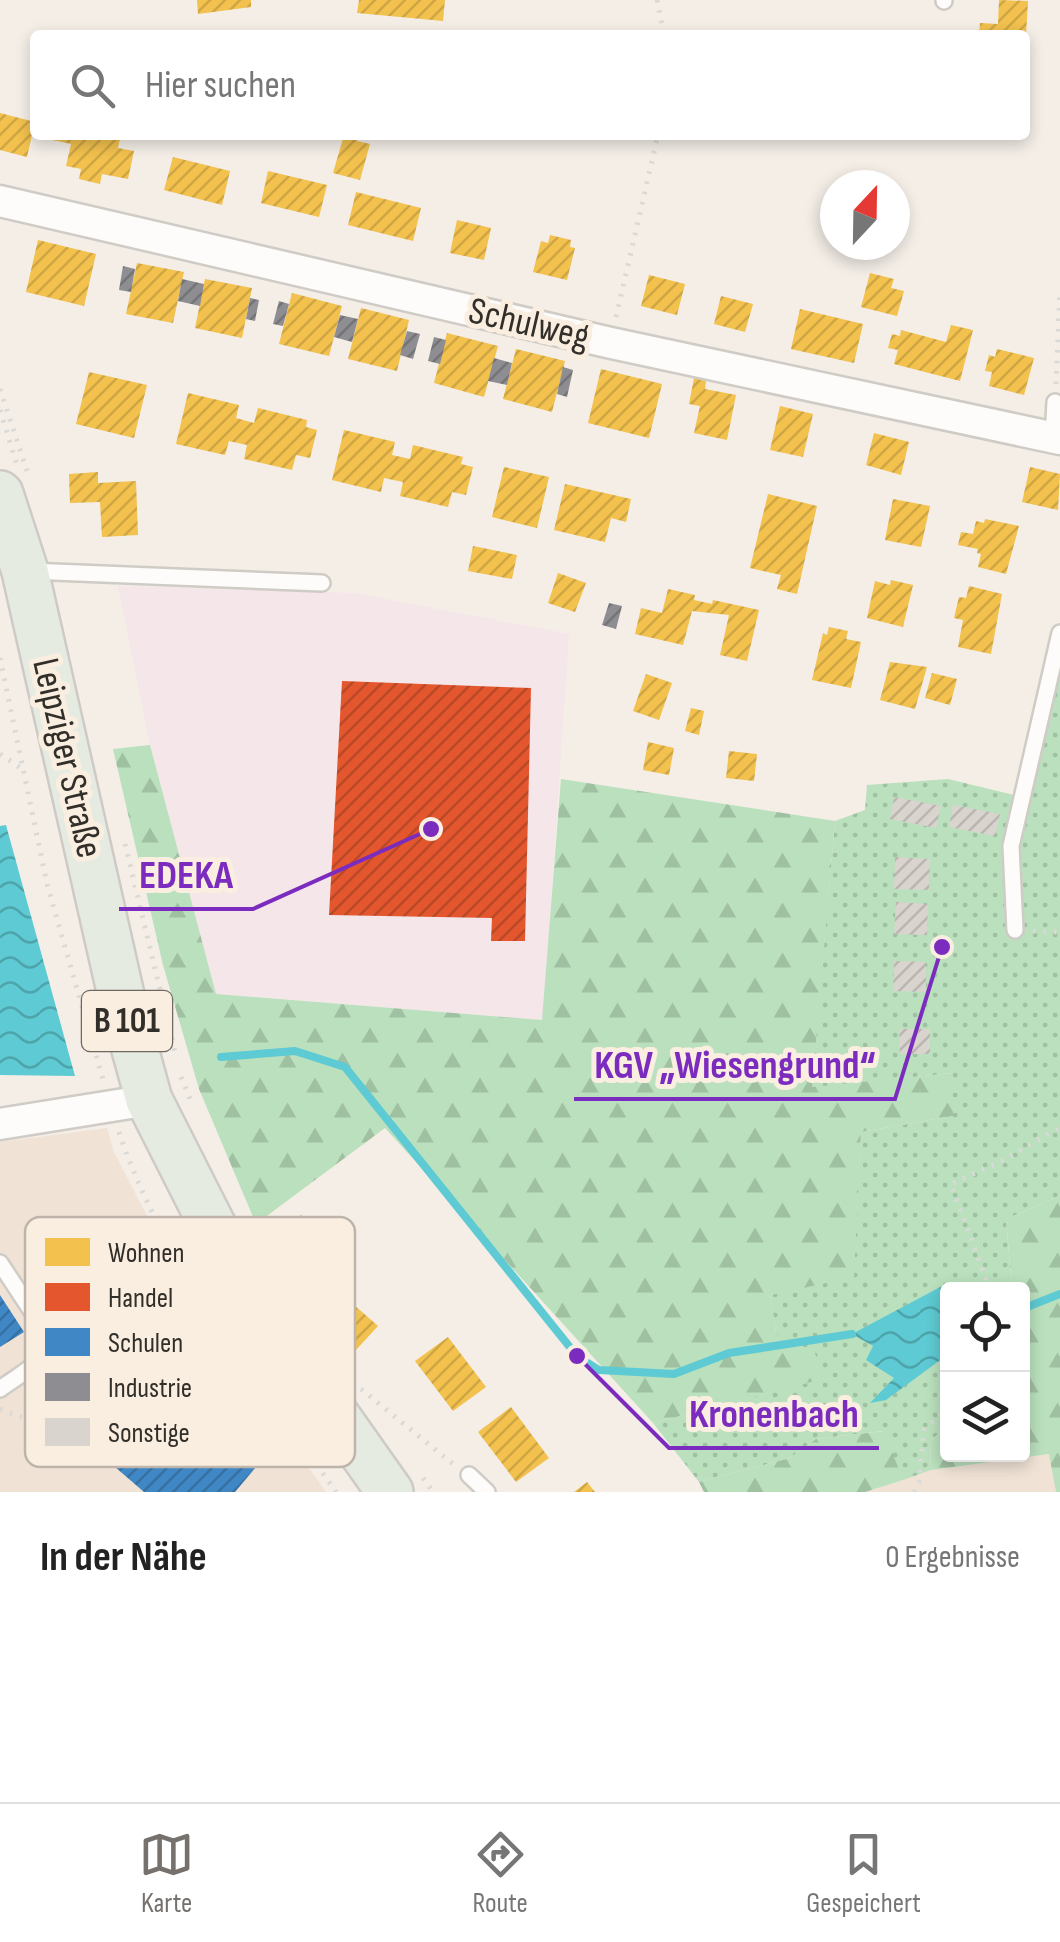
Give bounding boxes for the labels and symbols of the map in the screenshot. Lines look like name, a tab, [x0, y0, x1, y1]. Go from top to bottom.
north arrow	[820, 170, 910, 260]
street label: Schulweg	[464, 288, 594, 360]
street label: Leipziger Straße	[22, 654, 112, 862]
callout: EDEKA	[119, 839, 253, 909]
text: EDEKA	[139, 852, 234, 900]
road number: B 101	[82, 991, 172, 1051]
callout: KGV „Wiesengrund“	[574, 1029, 895, 1099]
text: KGV „Wiesengrund“	[594, 1042, 876, 1090]
legend	[25, 1217, 355, 1467]
text: Wohnen	[108, 1237, 185, 1270]
text: Handel	[108, 1282, 173, 1315]
text: Schulen	[108, 1327, 183, 1360]
text: Industrie	[108, 1372, 192, 1405]
callout: Kronenbach	[669, 1378, 879, 1448]
text: Kronenbach	[689, 1391, 859, 1439]
text: Sonstige	[108, 1417, 190, 1450]

